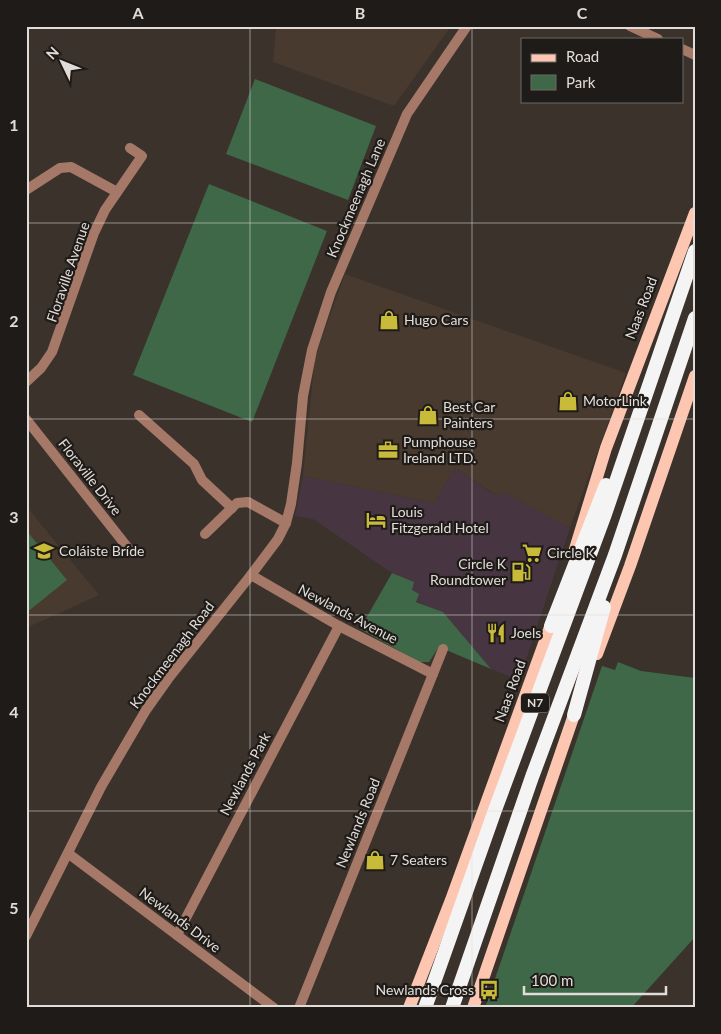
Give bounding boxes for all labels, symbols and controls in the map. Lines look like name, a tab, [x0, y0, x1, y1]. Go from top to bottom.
text: A	[131, 3, 144, 22]
text: B	[355, 3, 365, 22]
text: C	[577, 3, 588, 22]
north arrow	[38, 38, 88, 88]
legend	[521, 38, 684, 102]
text: N	[42, 43, 62, 63]
text: Road	[566, 47, 599, 65]
text: Park	[566, 73, 596, 91]
text: 1	[9, 115, 19, 134]
street label: Knockmeenagh Lane	[323, 136, 388, 260]
street label: Floraville Avenue	[42, 219, 93, 324]
street label: Naas Road	[621, 274, 660, 341]
shop icon: Hugo Cars	[378, 309, 400, 331]
text: 2	[9, 311, 19, 330]
place label: Hugo Cars	[404, 311, 468, 328]
shop icon: MotorLink	[557, 390, 579, 412]
place label: MotorLink	[583, 392, 648, 409]
place label: Best Car Painters	[443, 398, 495, 431]
shop icon: Best Car Painters	[417, 404, 439, 426]
place label: Pumphouse Ireland LTD.	[403, 433, 476, 466]
street label: Floraville Drive	[55, 435, 126, 518]
office icon: Pumphouse Ireland LTD.	[377, 439, 399, 461]
place label: Louis Fitzgerald Hotel	[391, 503, 489, 536]
text: 3	[9, 507, 19, 526]
hotel icon: Louis Fitzgerald Hotel	[365, 509, 387, 531]
school or university icon: Coláiste Bríde	[33, 540, 55, 562]
place label: Coláiste Bríde	[59, 542, 144, 559]
supermarket icon: Circle K	[521, 542, 543, 564]
place label: Circle K	[547, 544, 595, 561]
place label: Circle K Roundtower	[430, 555, 507, 588]
fuel station icon: Circle K Roundtower	[510, 561, 532, 583]
street label: Newlands Avenue	[296, 580, 401, 647]
street label: Knockmeenagh Road	[126, 598, 217, 712]
restaurant icon: Joels	[485, 622, 507, 644]
place label: Joels	[511, 624, 541, 641]
street label: Naas Road	[490, 657, 529, 724]
road number: N7	[521, 694, 549, 712]
text: 4	[9, 702, 19, 721]
street label: Newlands Park	[216, 729, 274, 818]
street label: Newlands Road	[332, 775, 383, 870]
shop icon: 7 Seaters	[364, 849, 386, 871]
place label: 7 Seaters	[390, 851, 447, 868]
street label: Newlands Drive	[136, 883, 224, 956]
text: 5	[9, 898, 19, 917]
scale bar	[524, 964, 666, 996]
text: 100 m	[531, 971, 573, 989]
bus stop icon: Newlands Cross	[478, 979, 500, 1001]
place label: Newlands Cross	[375, 981, 474, 998]

